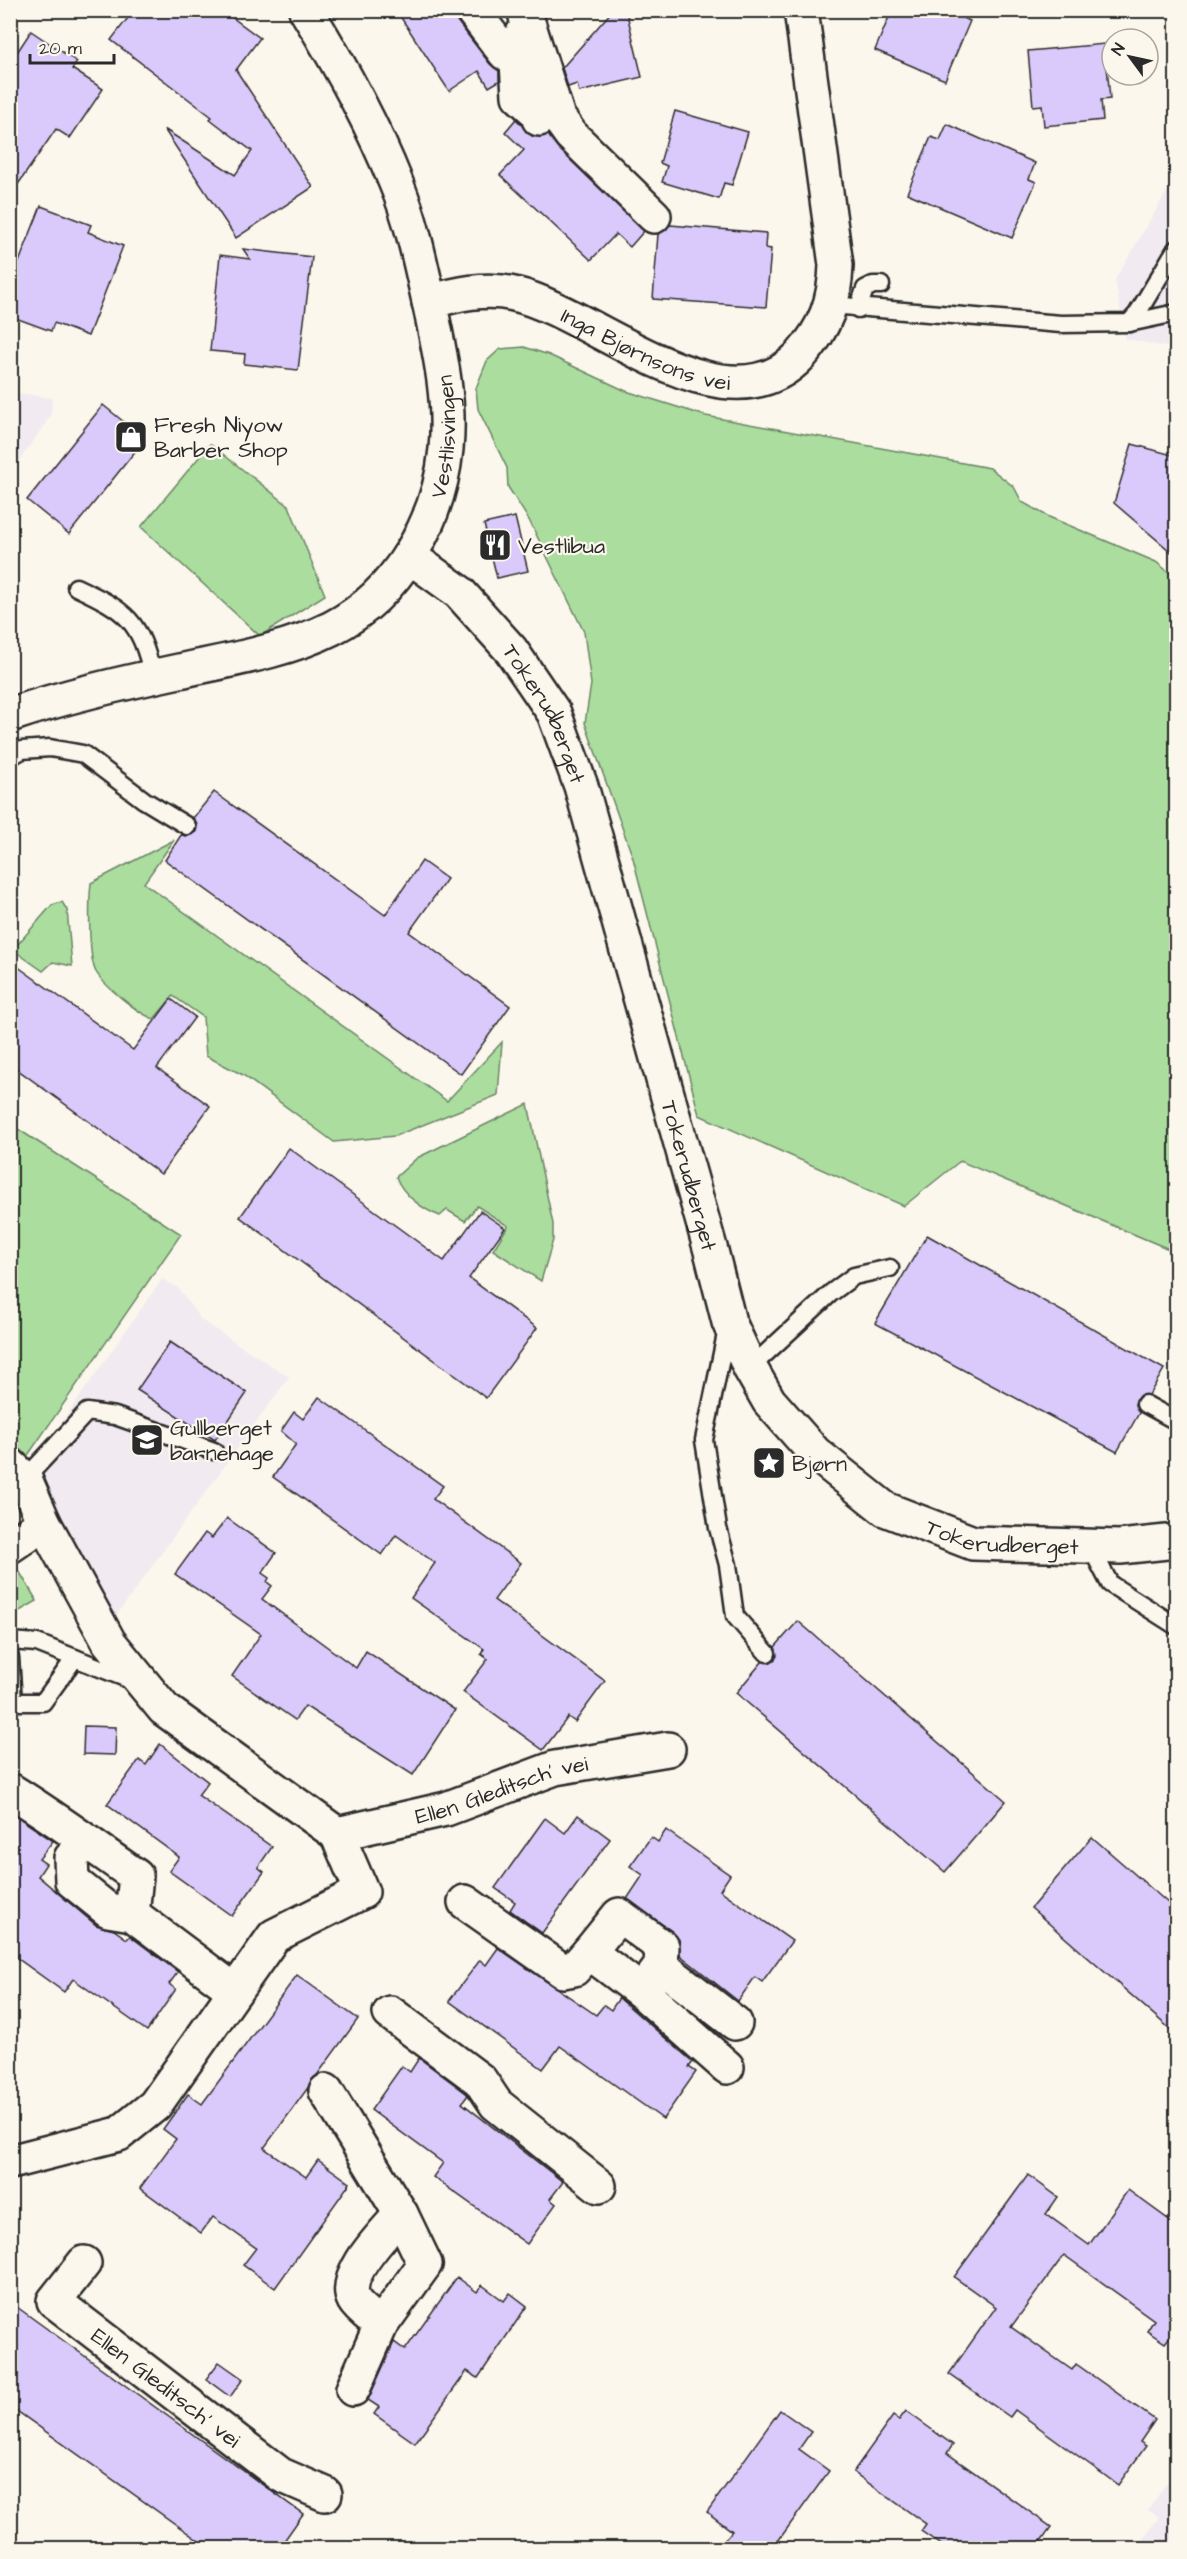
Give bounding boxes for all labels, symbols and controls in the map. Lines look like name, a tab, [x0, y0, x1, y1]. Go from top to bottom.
scale bar	[30, 27, 114, 65]
north arrow	[1100, 27, 1160, 87]
text: 20 m	[39, 36, 82, 61]
text: N	[1106, 39, 1130, 60]
street label: Inga Bjørnsons vei	[556, 300, 731, 399]
street label: Vestlisvingen	[423, 373, 465, 502]
place label: Fresh Niyow Barber Shop	[154, 410, 288, 466]
shop icon: Fresh Niyow Barber Shop	[113, 419, 149, 455]
restaurant icon: Vestlibua	[477, 527, 513, 563]
place label: Vestlibua	[518, 531, 605, 562]
street label: Tokerudberget	[494, 638, 593, 788]
street label: Tokerudberget	[653, 1097, 724, 1255]
place label: Gullberget barnehage	[170, 1413, 274, 1470]
school or university icon: Gullberget barnehage	[129, 1422, 165, 1458]
place icon: Bjørn	[751, 1445, 787, 1481]
place label: Bjørn	[792, 1449, 847, 1480]
street label: Tokerudberget	[921, 1512, 1079, 1563]
street label: Ellen Gleditsch’ vei	[412, 1749, 590, 1833]
street label: Ellen Gleditsch’ vei	[84, 2321, 247, 2456]

